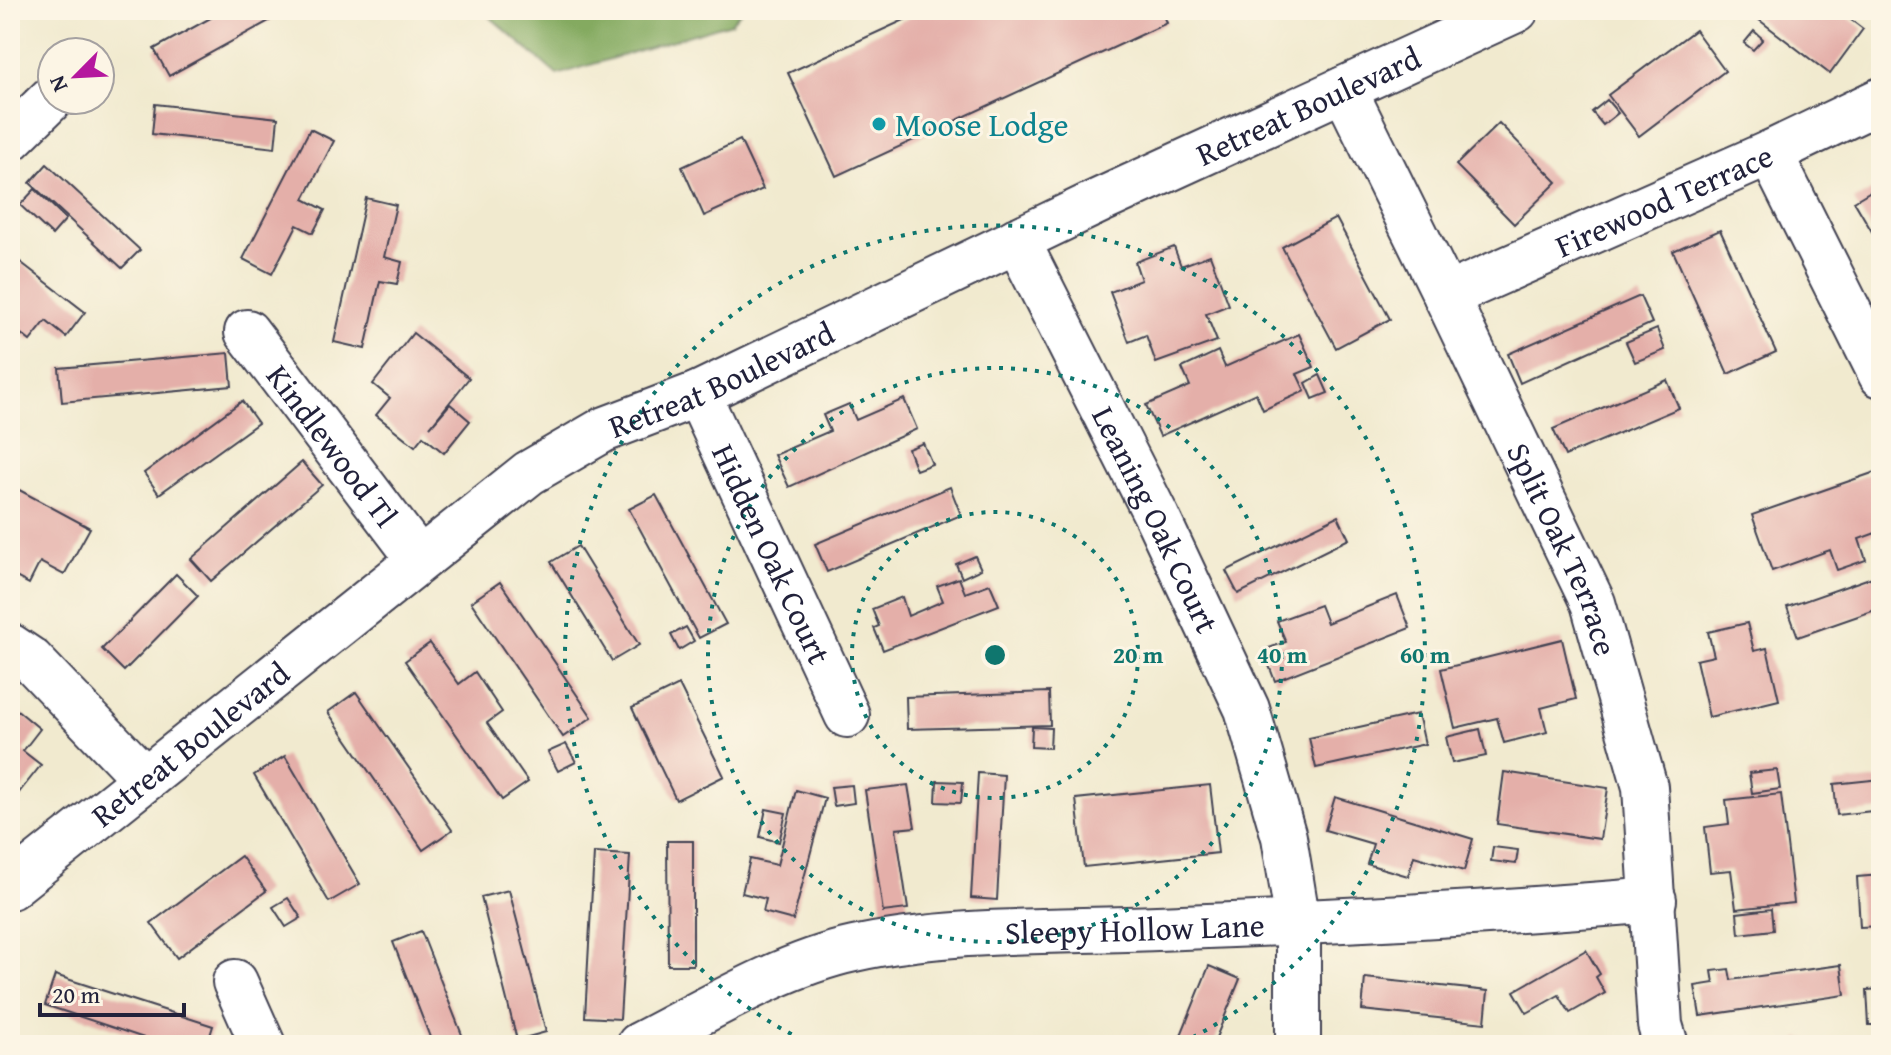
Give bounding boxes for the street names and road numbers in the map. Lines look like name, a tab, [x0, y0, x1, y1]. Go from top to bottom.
street label: Retreat Boulevard	[1188, 33, 1428, 177]
street label: Firewood Terrace	[1547, 131, 1780, 269]
street label: Retreat Boulevard	[602, 309, 842, 449]
street label: Kindlewood Tl	[256, 354, 410, 536]
street label: Leaning Oak Court	[1081, 398, 1231, 640]
street label: Split Oak Terrace	[1496, 434, 1630, 661]
street label: Hidden Oak Court	[701, 436, 843, 671]
street label: Retreat Boulevard	[81, 650, 299, 837]
street label: Sleepy Hollow Lane	[1004, 900, 1265, 956]

